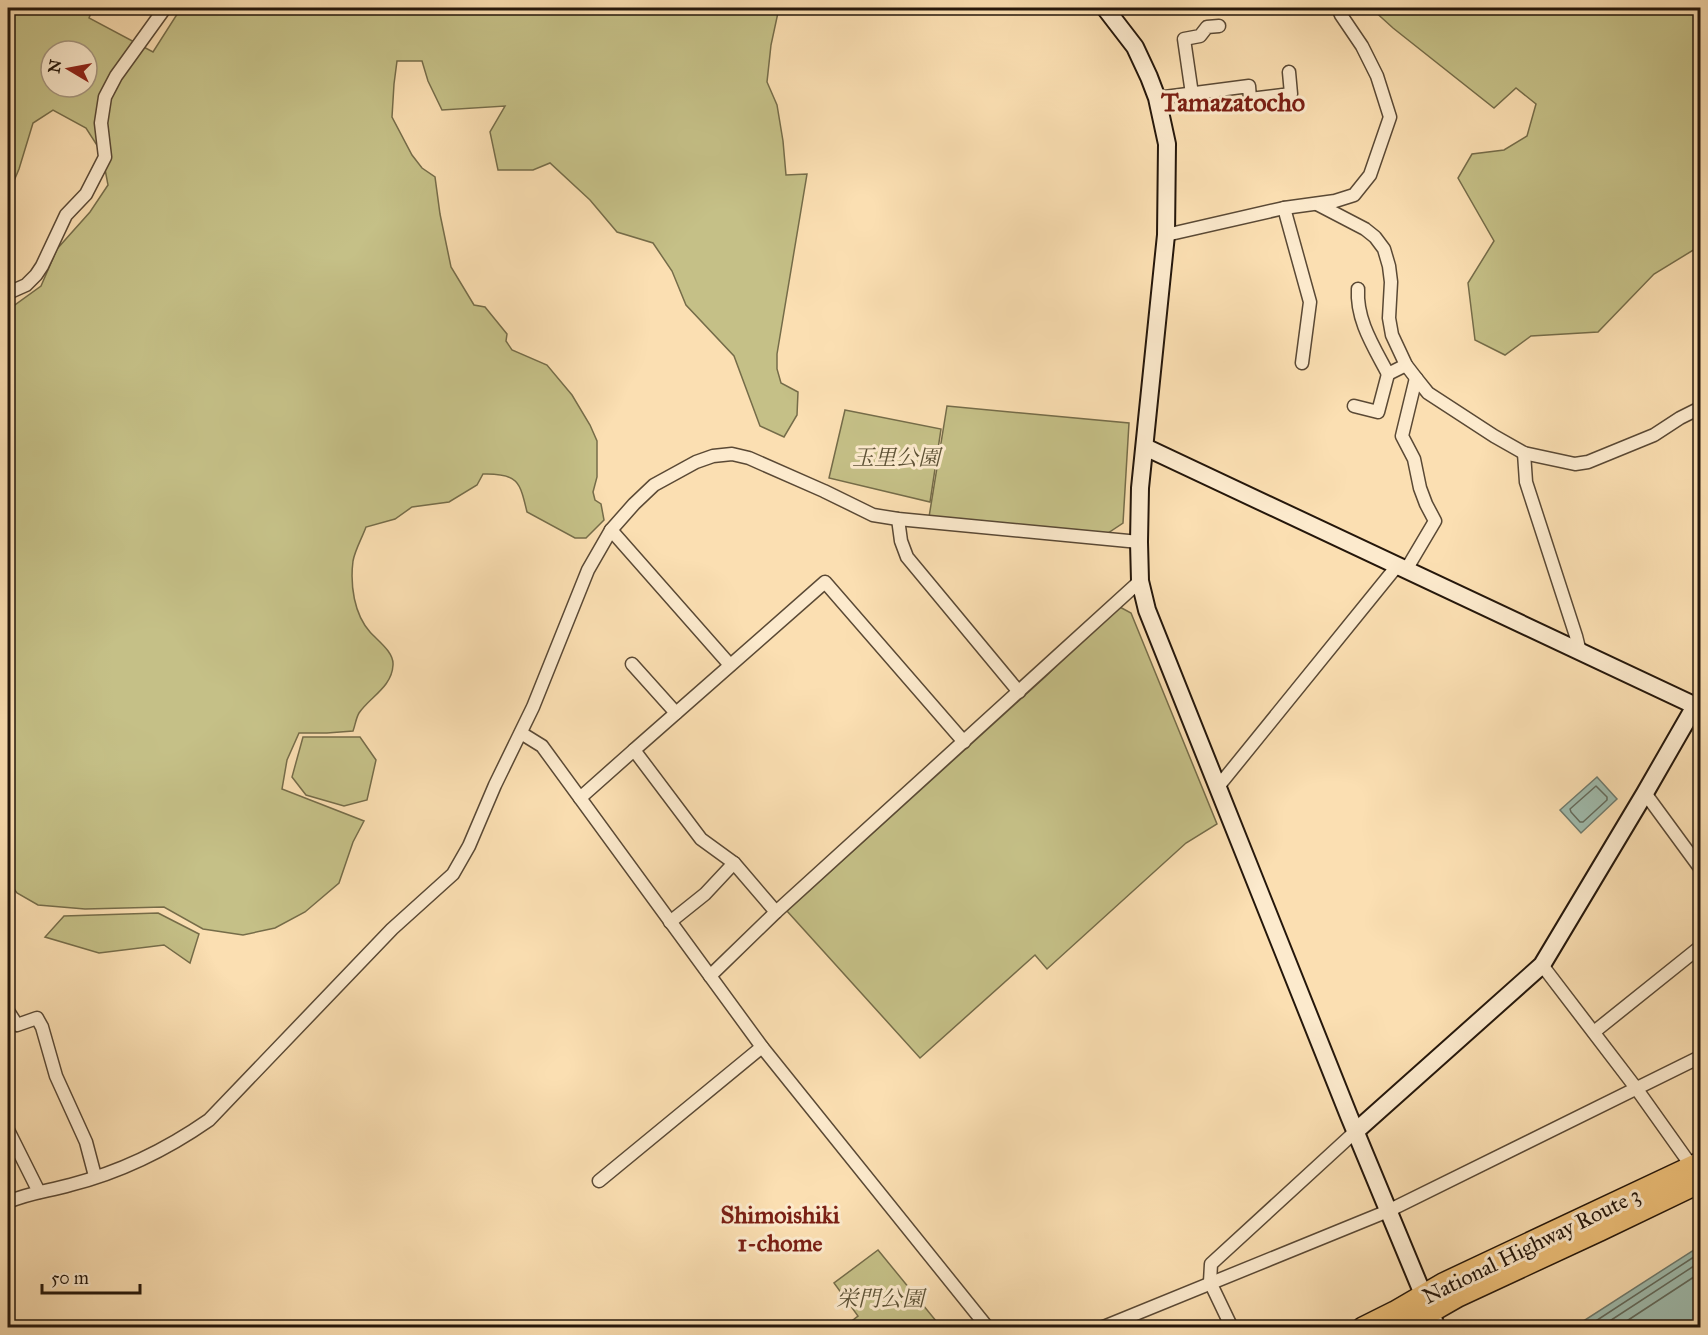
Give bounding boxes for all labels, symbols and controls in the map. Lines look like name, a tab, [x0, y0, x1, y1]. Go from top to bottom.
north arrow	[39, 39, 99, 99]
text: N	[44, 58, 65, 75]
district label: Tamazatocho	[1160, 86, 1305, 118]
park label: 玉里公園	[852, 444, 943, 471]
street label: National Highway Route 3	[1418, 1181, 1644, 1310]
district label: Shimoishiki 1-chome	[720, 1200, 840, 1258]
scale bar	[42, 1257, 140, 1295]
text: 50 m	[51, 1267, 89, 1289]
park label: 栄門公園	[836, 1285, 927, 1312]

